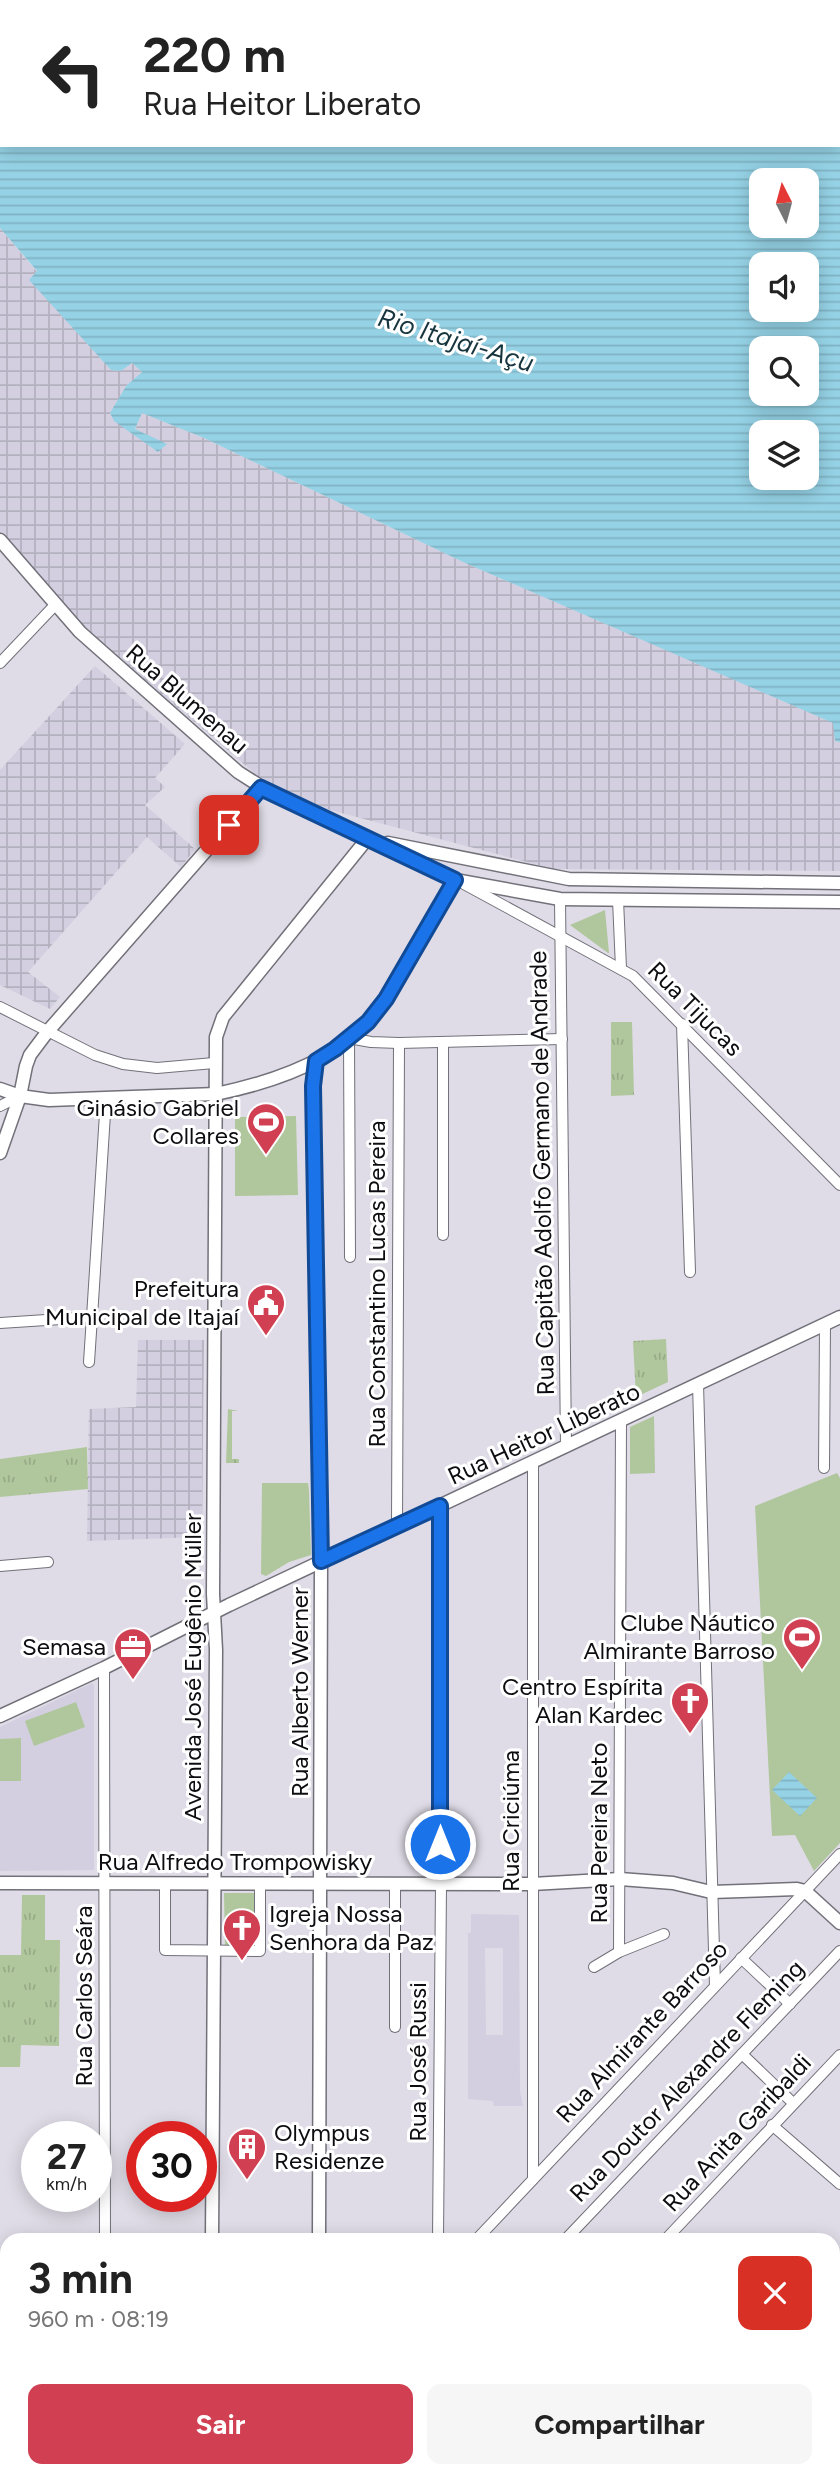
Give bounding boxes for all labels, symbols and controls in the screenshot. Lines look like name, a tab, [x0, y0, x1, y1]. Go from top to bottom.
text: 220 m	[143, 25, 286, 84]
icon: left	[28, 28, 119, 119]
text: Rua Heitor Liberato	[143, 85, 421, 123]
north arrow	[749, 168, 819, 238]
map controls	[749, 168, 819, 490]
button: sound	[749, 252, 819, 322]
water label: Rio Itajaí-Açu	[374, 301, 538, 379]
button: search	[749, 336, 819, 406]
button: layers	[749, 420, 819, 490]
street label: Rua Blumenau	[120, 638, 254, 760]
pin	[199, 795, 259, 855]
icon: arrive	[210, 806, 248, 844]
street label: Rua Capitão Adolfo Germano de Andrade	[523, 950, 560, 1396]
street label: Rua Tijucas	[642, 955, 749, 1062]
place label: Ginásio Gabriel Collares	[76, 1093, 239, 1150]
sports icon: Ginásio Gabriel Collares	[245, 1101, 287, 1156]
street label: Rua Constantino Lucas Pereira	[362, 1120, 391, 1448]
place label: Prefeitura Municipal de Itajaí	[45, 1274, 240, 1331]
public building icon: Prefeitura Municipal de Itajaí	[245, 1282, 287, 1337]
street label: Rua Heitor Liberato	[443, 1376, 645, 1491]
street label: Avenida José Eugênio Müller	[178, 1513, 207, 1821]
street label: Rua Alberto Werner	[285, 1587, 314, 1797]
place label: Clube Náutico Almirante Barroso	[584, 1608, 775, 1665]
sports icon: Clube Náutico Almirante Barroso	[781, 1616, 823, 1671]
office icon: Semasa	[112, 1626, 154, 1681]
place label: Semasa	[22, 1632, 106, 1661]
place label: Centro Espírita Alan Kardec	[502, 1672, 663, 1729]
church icon: Centro Espírita Alan Kardec	[669, 1680, 711, 1735]
street label: Rua Pereira Neto	[584, 1742, 613, 1924]
street label: Rua Criciúma	[496, 1750, 525, 1892]
position arrow	[403, 1807, 477, 1881]
street label: Rua Alfredo Trompowisky	[98, 1847, 373, 1876]
place label: Igreja Nossa Senhora da Paz	[269, 1899, 434, 1956]
street label: Rua Carlos Seára	[69, 1906, 98, 2086]
church icon: Igreja Nossa Senhora da Paz	[221, 1907, 263, 1962]
street label: Rua Almirante Barroso	[550, 1935, 733, 2129]
street label: Rua Doutor Alexandre Fleming	[563, 1954, 810, 2208]
street label: Rua José Russi	[403, 1982, 432, 2142]
street label: Rua Anita Garibaldi	[656, 2048, 817, 2217]
place label: Olympus Residenze	[274, 2118, 384, 2175]
speed limit sign: 30	[126, 2121, 217, 2212]
building icon: Olympus Residenze	[226, 2126, 268, 2181]
text: 27	[47, 2136, 86, 2178]
text: km/h	[46, 2173, 87, 2195]
text: 3 min	[28, 2253, 133, 2304]
button: close	[738, 2256, 812, 2330]
text: 960 m · 08:19	[28, 2305, 168, 2333]
button: Sair	[28, 2384, 413, 2464]
button: Compartilhar	[427, 2384, 812, 2464]

